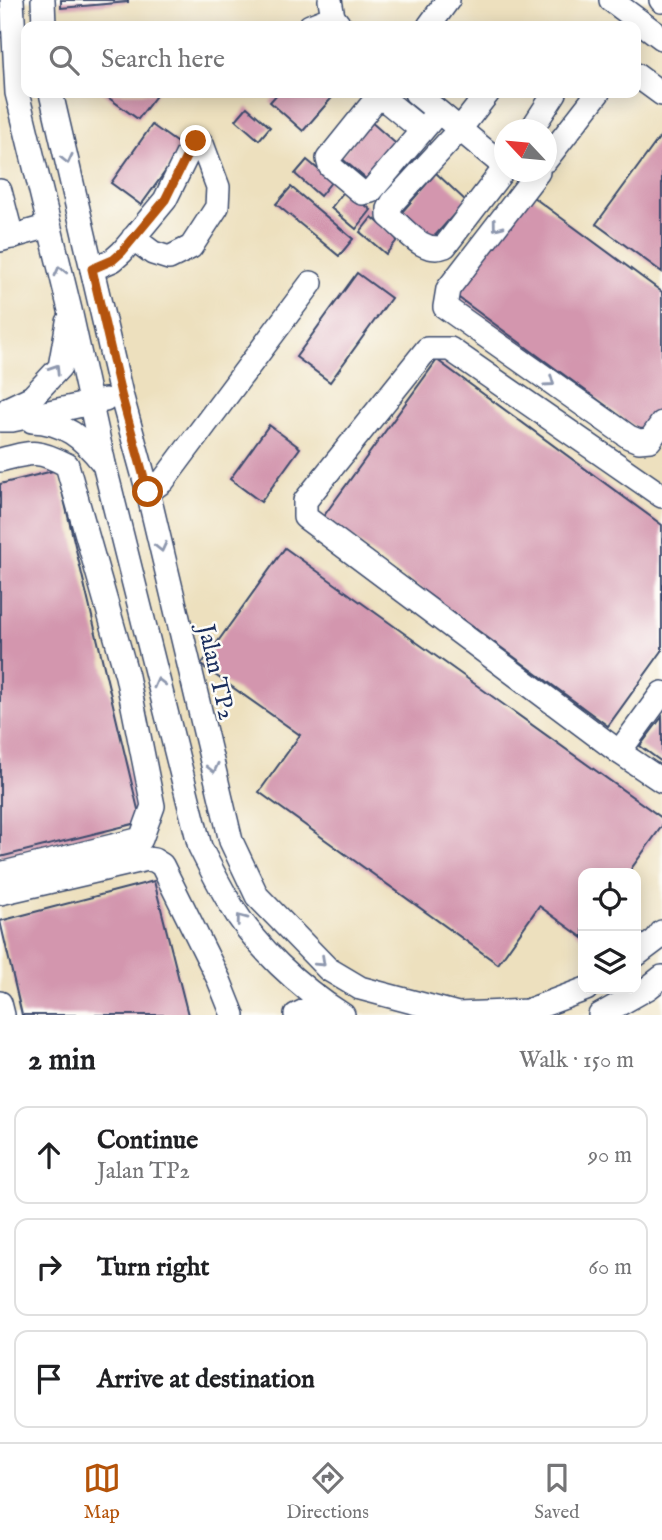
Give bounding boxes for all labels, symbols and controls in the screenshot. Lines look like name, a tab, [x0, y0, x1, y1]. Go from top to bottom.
search box	[21, 21, 641, 98]
icon: search	[45, 41, 83, 79]
text: Search here	[101, 43, 225, 76]
north arrow	[494, 119, 557, 182]
route end	[180, 125, 211, 156]
one-way arrow	[58, 153, 73, 165]
one-way arrow	[492, 218, 505, 231]
one-way arrow	[54, 265, 68, 277]
one-way arrow	[47, 364, 60, 377]
one-way arrow	[542, 374, 555, 386]
route start	[132, 476, 163, 507]
one-way arrow	[153, 541, 167, 553]
street label: Jalan TP2	[189, 619, 242, 723]
one-way arrow	[153, 677, 167, 689]
one-way arrow	[205, 762, 220, 774]
map controls	[578, 868, 641, 994]
button: locate	[578, 868, 641, 931]
one-way arrow	[237, 914, 250, 926]
button: layers	[578, 931, 641, 994]
one-way arrow	[313, 954, 326, 966]
text: 2 min	[28, 1042, 96, 1080]
text: Walk · 150 m	[519, 1046, 634, 1075]
text: Continue	[97, 1124, 198, 1157]
icon: ahead	[30, 1136, 68, 1174]
text: 90 m	[588, 1141, 632, 1170]
text: Jalan TP2	[97, 1157, 190, 1186]
icon: right	[30, 1248, 68, 1286]
text: Turn right	[97, 1251, 210, 1284]
text: 60 m	[588, 1253, 632, 1282]
icon: arrive	[30, 1360, 68, 1398]
text: Arrive at destination	[97, 1363, 315, 1396]
tab: Map	[83, 1459, 121, 1525]
tab: Directions	[286, 1459, 369, 1525]
tab: Saved	[534, 1459, 579, 1525]

